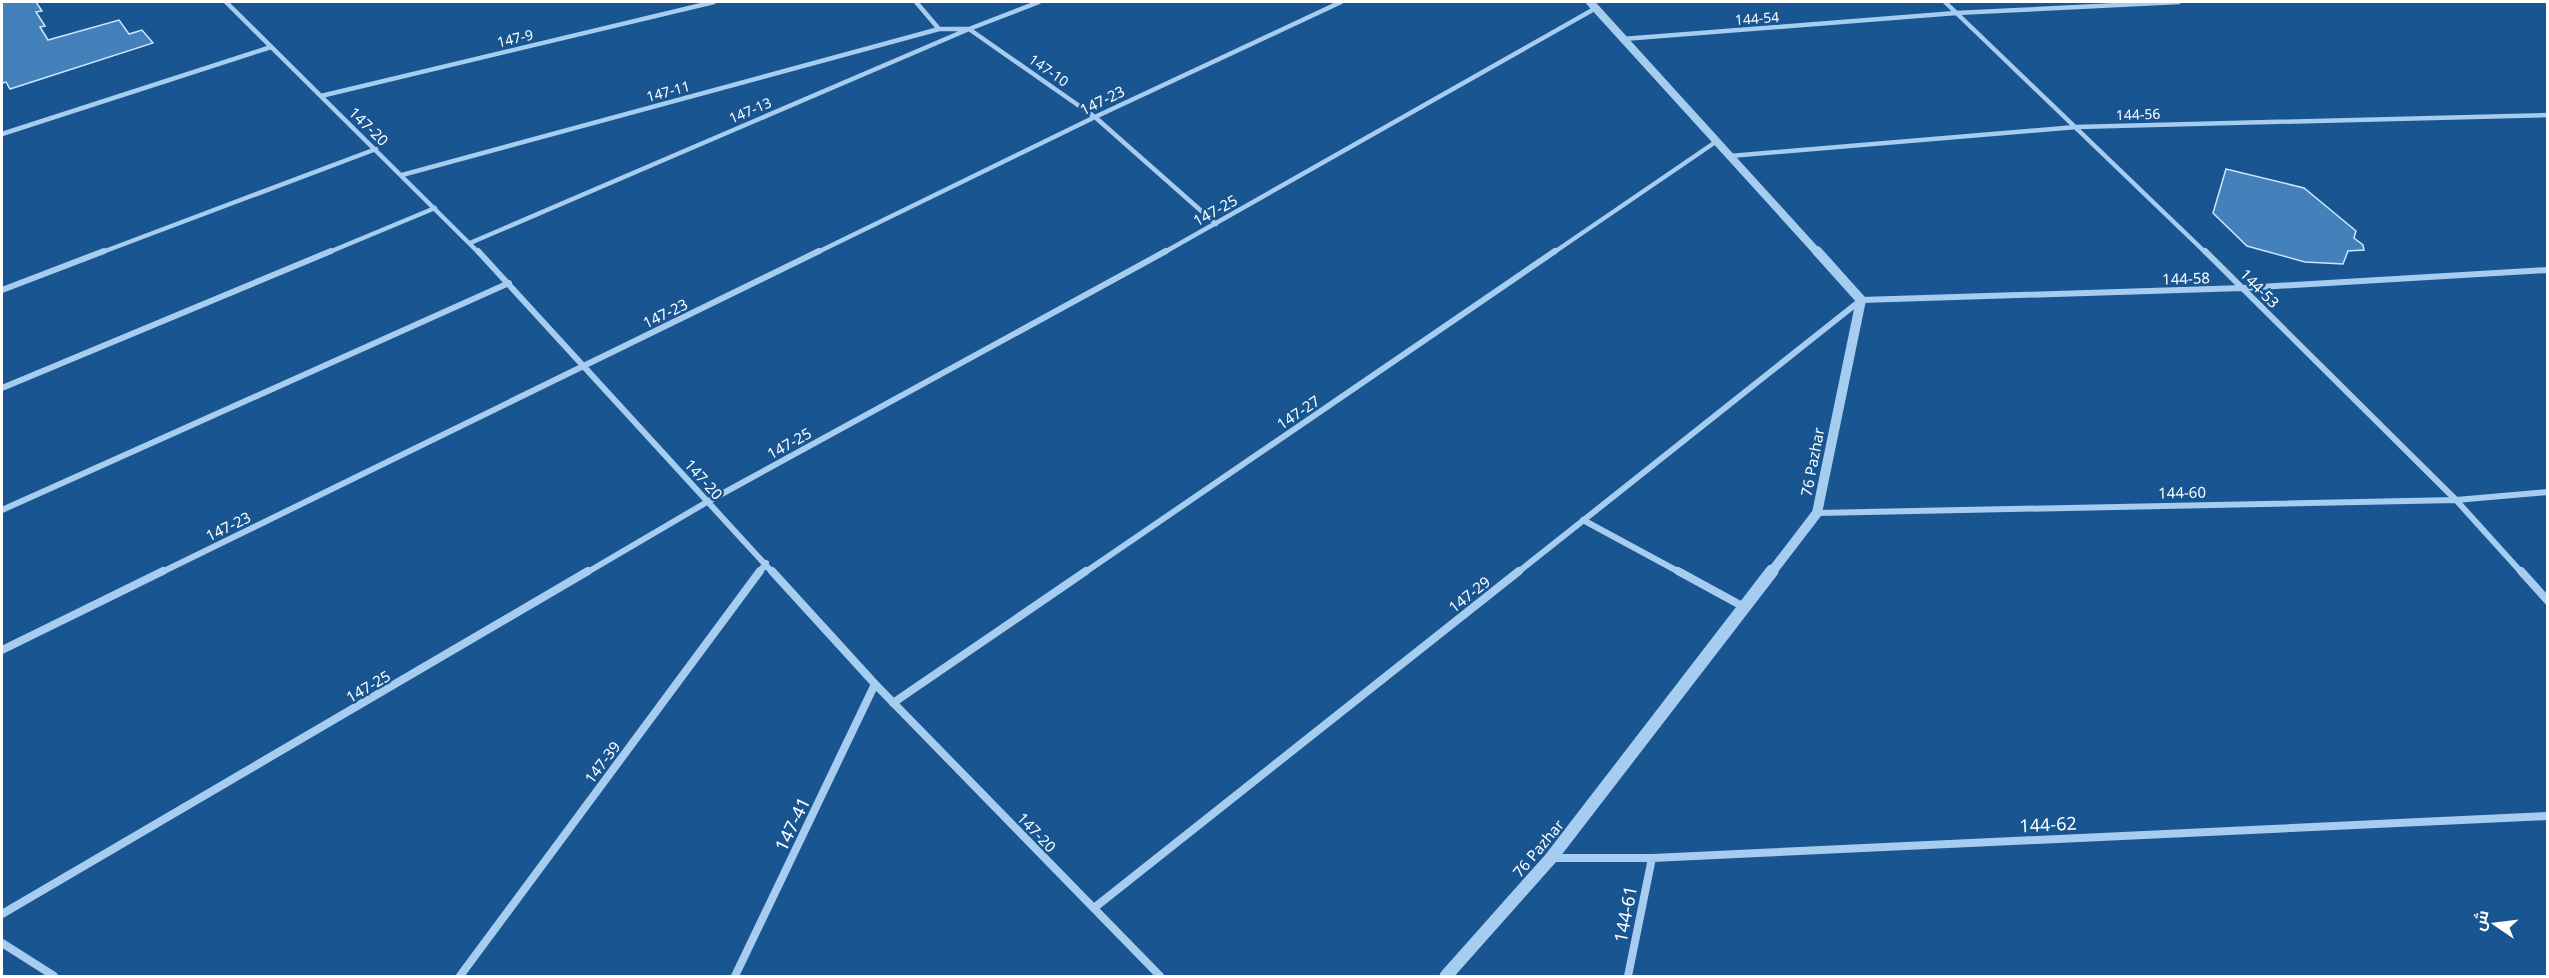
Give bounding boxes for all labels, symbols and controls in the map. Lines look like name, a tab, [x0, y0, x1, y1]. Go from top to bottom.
street label: 144-54	[1734, 7, 1780, 29]
street label: 147-9	[495, 25, 535, 51]
street label: 147-10	[1025, 49, 1073, 91]
street label: 147-11	[644, 76, 692, 106]
street label: 147-23	[1076, 81, 1128, 119]
street label: 147-13	[726, 93, 774, 127]
street label: 147-20	[345, 102, 393, 150]
street label: 144-56	[2115, 104, 2161, 124]
street label: 147-25	[1189, 190, 1241, 230]
street label: 144-53	[2236, 264, 2284, 312]
street label: 144-58	[2162, 267, 2210, 289]
street label: 147-23	[639, 294, 691, 332]
street label: 147-27	[1273, 390, 1323, 434]
street label: 147-25	[763, 423, 815, 463]
street label: 76 Pazhar	[1796, 426, 1828, 498]
street label: 147-20	[681, 455, 727, 503]
street label: 144-60	[2158, 482, 2206, 502]
street label: 147-23	[202, 507, 254, 545]
street label: 147-29	[1444, 571, 1494, 617]
street label: 147-25	[342, 665, 394, 707]
street label: 147-39	[580, 737, 624, 787]
street label: 147-41	[769, 793, 815, 855]
street label: 147-20	[1013, 808, 1061, 856]
street label: 144-62	[2019, 811, 2077, 837]
street label: 76 Pazhar	[1508, 815, 1568, 881]
street label: 144-61	[1608, 884, 1642, 944]
north arrow	[2465, 894, 2525, 954]
text: ش	[2467, 908, 2494, 933]

